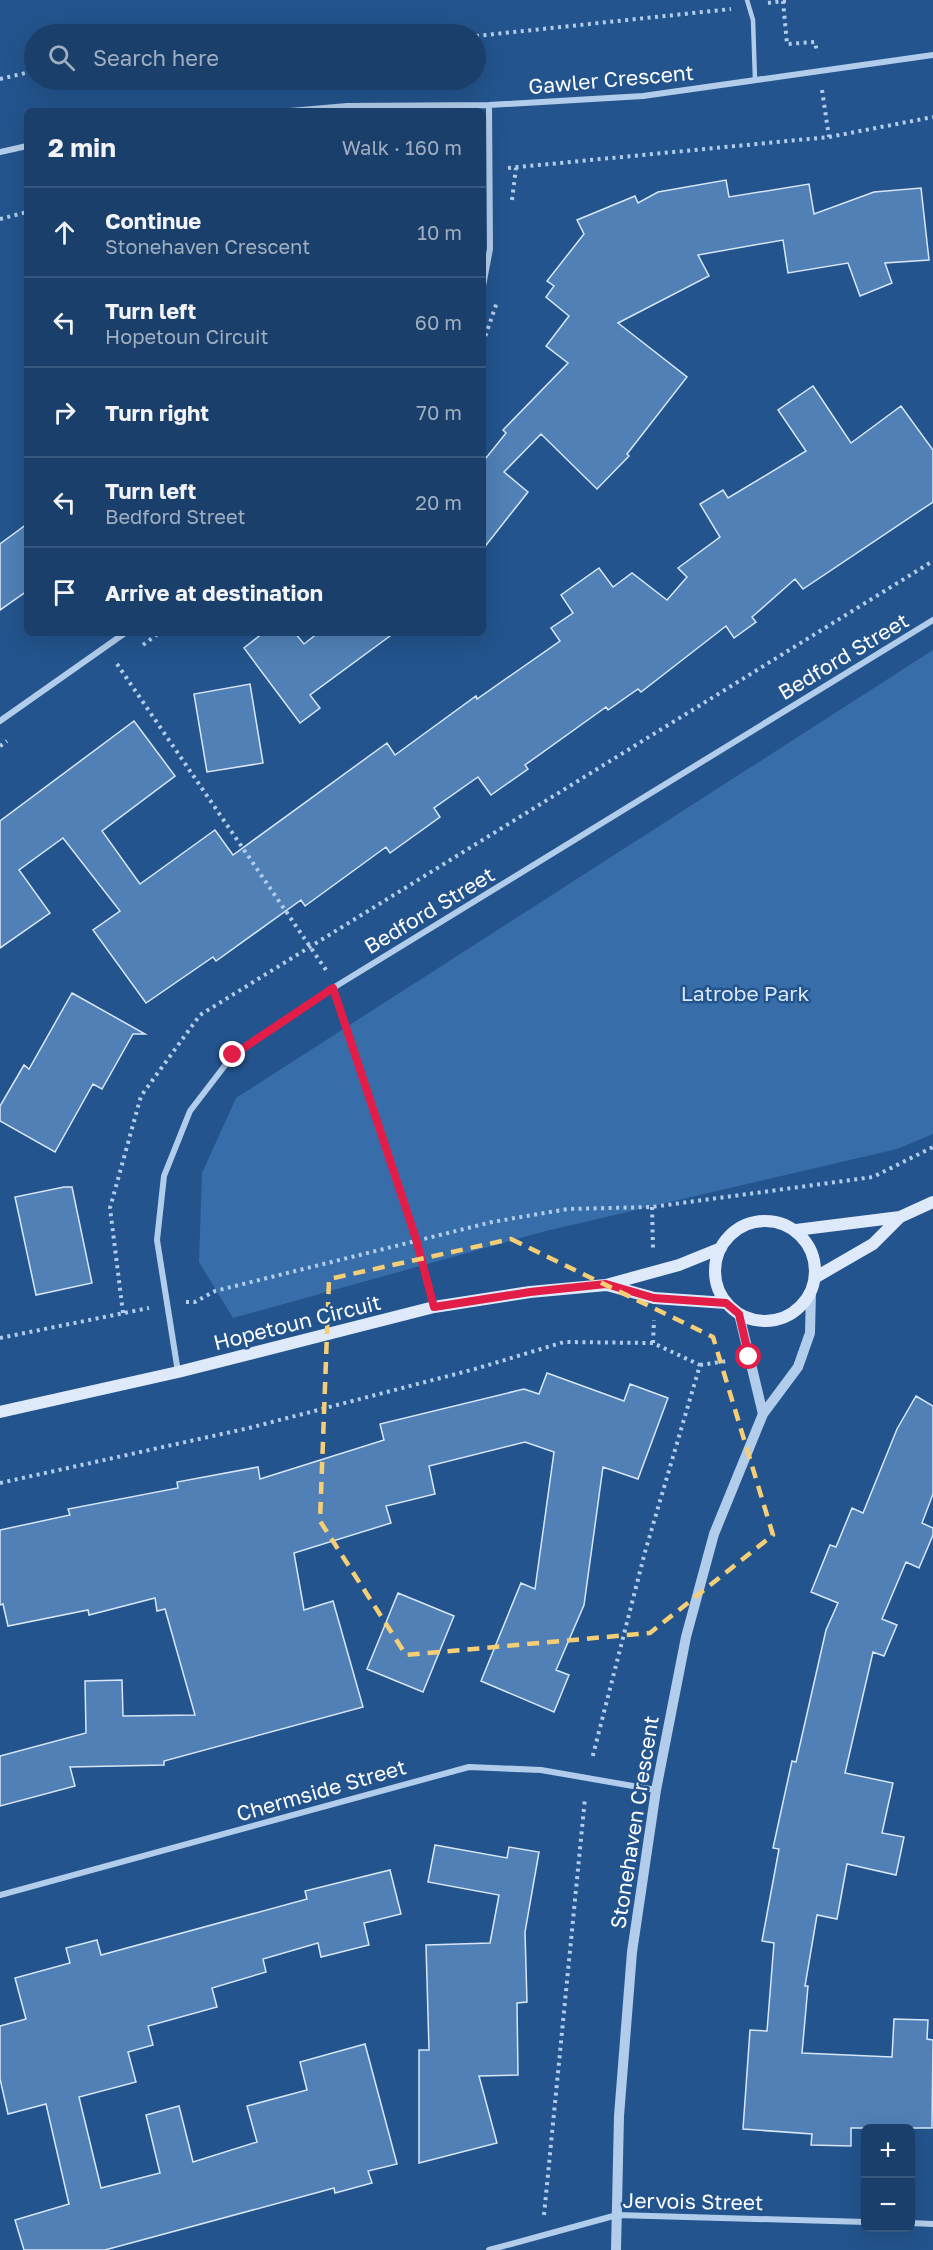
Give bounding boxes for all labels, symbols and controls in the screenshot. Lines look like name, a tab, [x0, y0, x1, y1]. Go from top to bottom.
search box	[24, 24, 486, 90]
icon: search	[45, 41, 78, 74]
text: Search here	[93, 44, 219, 71]
street label: Gawler Crescent	[527, 59, 695, 99]
text: 2 min	[48, 132, 116, 163]
text: Walk · 160 m	[342, 135, 462, 159]
text: Continue	[105, 207, 201, 234]
icon: ahead	[48, 216, 81, 249]
text: 10 m	[417, 220, 462, 244]
text: Stonehaven Crescent	[105, 234, 310, 258]
text: Turn left	[105, 297, 196, 324]
icon: left	[48, 306, 81, 339]
text: 60 m	[415, 310, 462, 334]
text: Hopetoun Circuit	[105, 324, 268, 348]
icon: right	[48, 396, 81, 429]
text: Turn right	[105, 399, 209, 426]
text: 70 m	[416, 400, 462, 424]
text: Turn left	[105, 477, 196, 504]
icon: left	[48, 486, 81, 519]
text: 20 m	[415, 490, 462, 514]
text: Bedford Street	[105, 504, 246, 528]
icon: arrive	[48, 576, 81, 609]
text: Arrive at destination	[105, 579, 323, 606]
street label: Bedford Street	[773, 607, 913, 705]
street label: Bedford Street	[359, 861, 499, 959]
park label: Latrobe Park	[681, 980, 809, 1006]
route end	[219, 1041, 245, 1067]
street label: Hopetoun Circuit	[211, 1289, 383, 1355]
route start	[735, 1343, 761, 1369]
street label: Stonehaven Crescent	[604, 1714, 664, 1930]
street label: Chermside Street	[233, 1753, 409, 1827]
map controls	[861, 2124, 915, 2232]
button: +	[861, 2124, 915, 2178]
button: −	[861, 2178, 915, 2232]
street label: Jervois Street	[622, 2187, 764, 2215]

